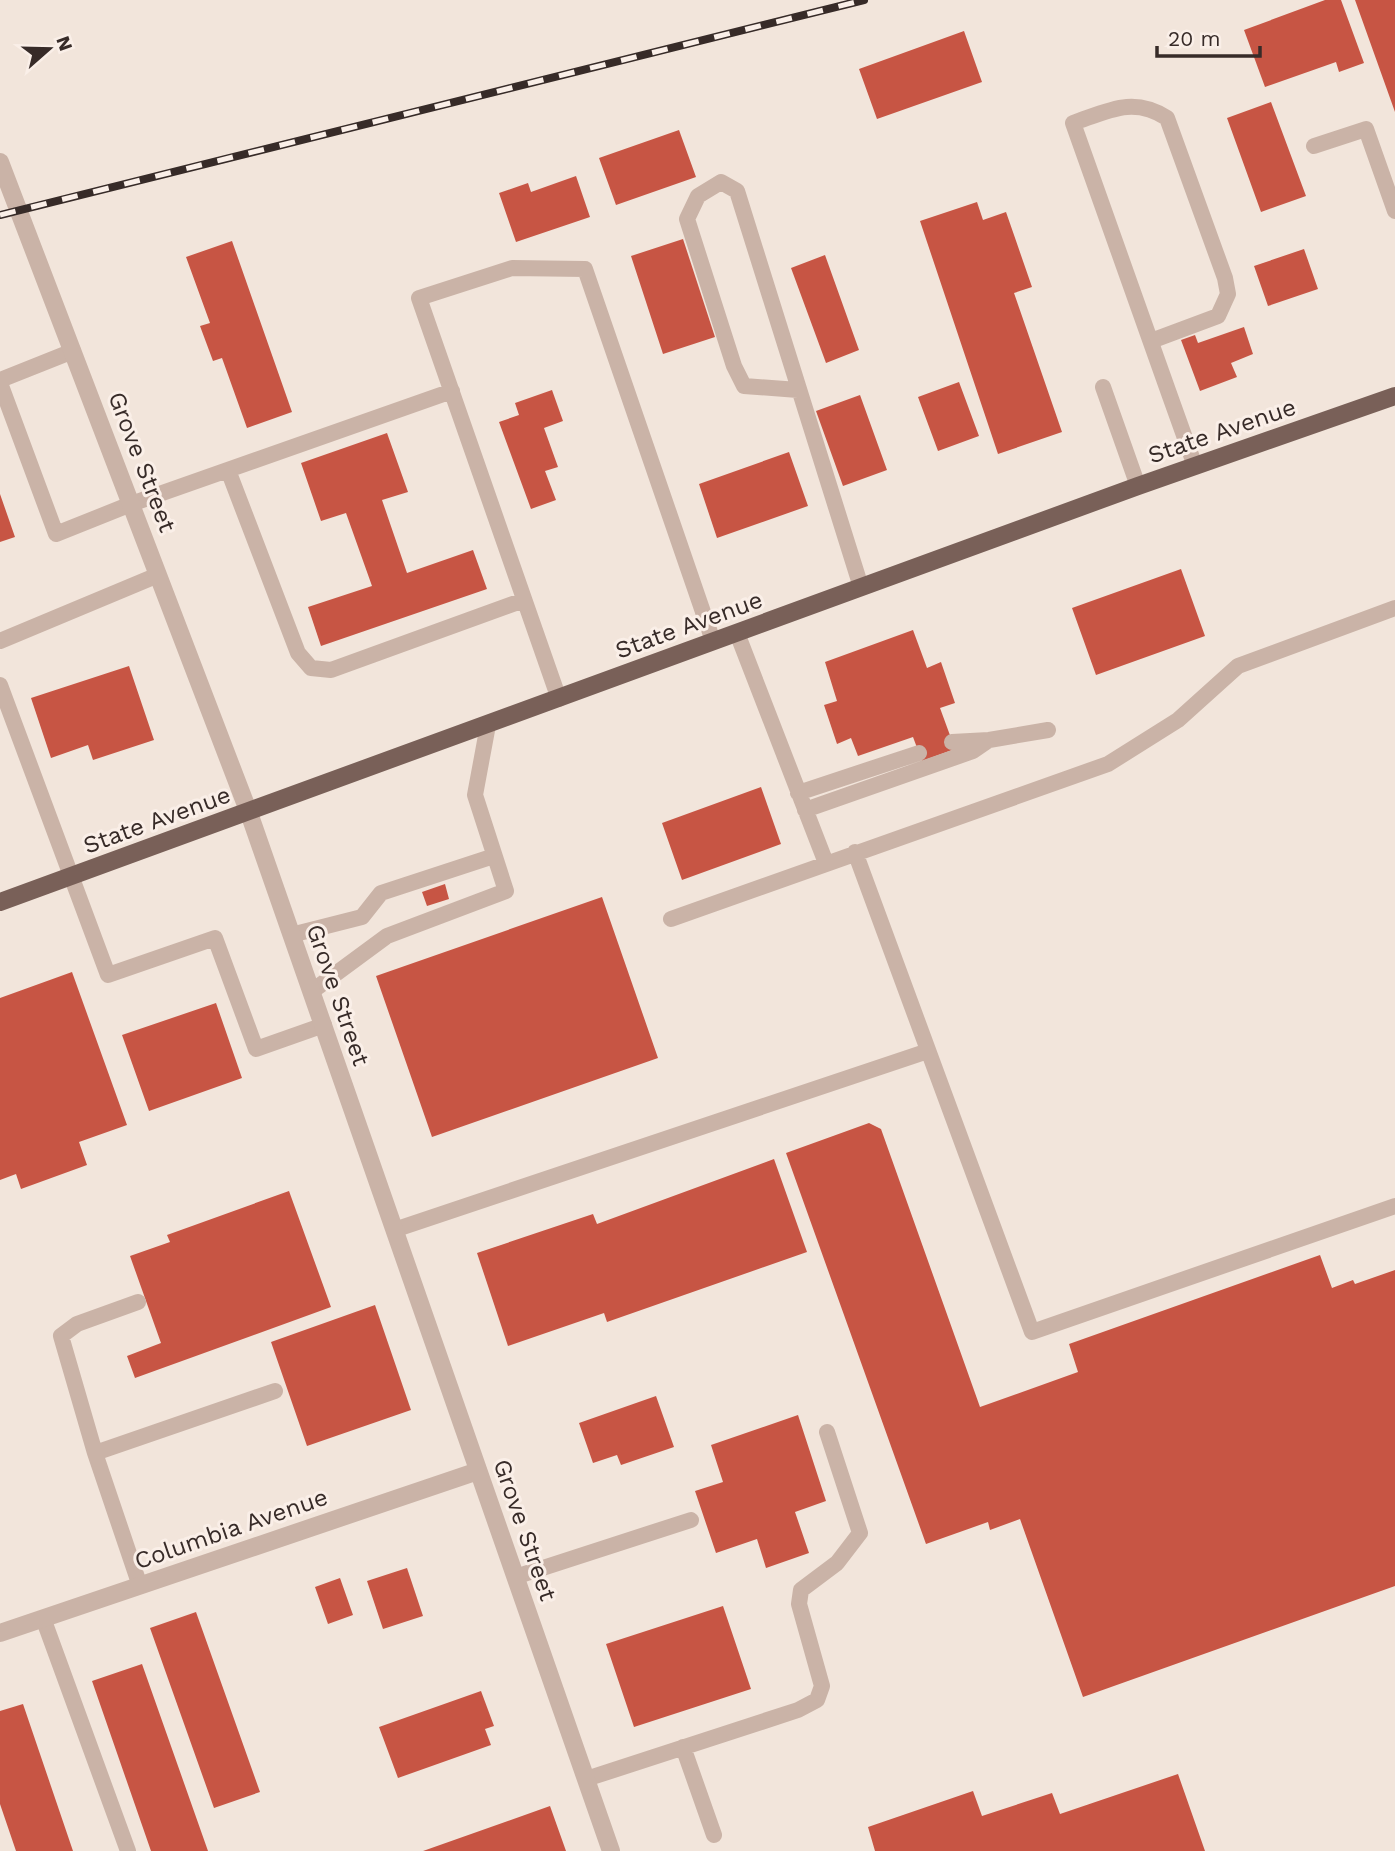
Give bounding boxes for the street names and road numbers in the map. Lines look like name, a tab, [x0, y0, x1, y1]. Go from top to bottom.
street label: Grove Street	[102, 388, 182, 536]
street label: State Avenue	[1144, 393, 1300, 469]
street label: State Avenue	[612, 585, 766, 665]
street label: State Avenue	[80, 780, 234, 860]
street label: Grove Street	[301, 921, 375, 1069]
street label: Grove Street	[488, 1456, 562, 1604]
street label: Columbia Avenue	[131, 1483, 331, 1575]

